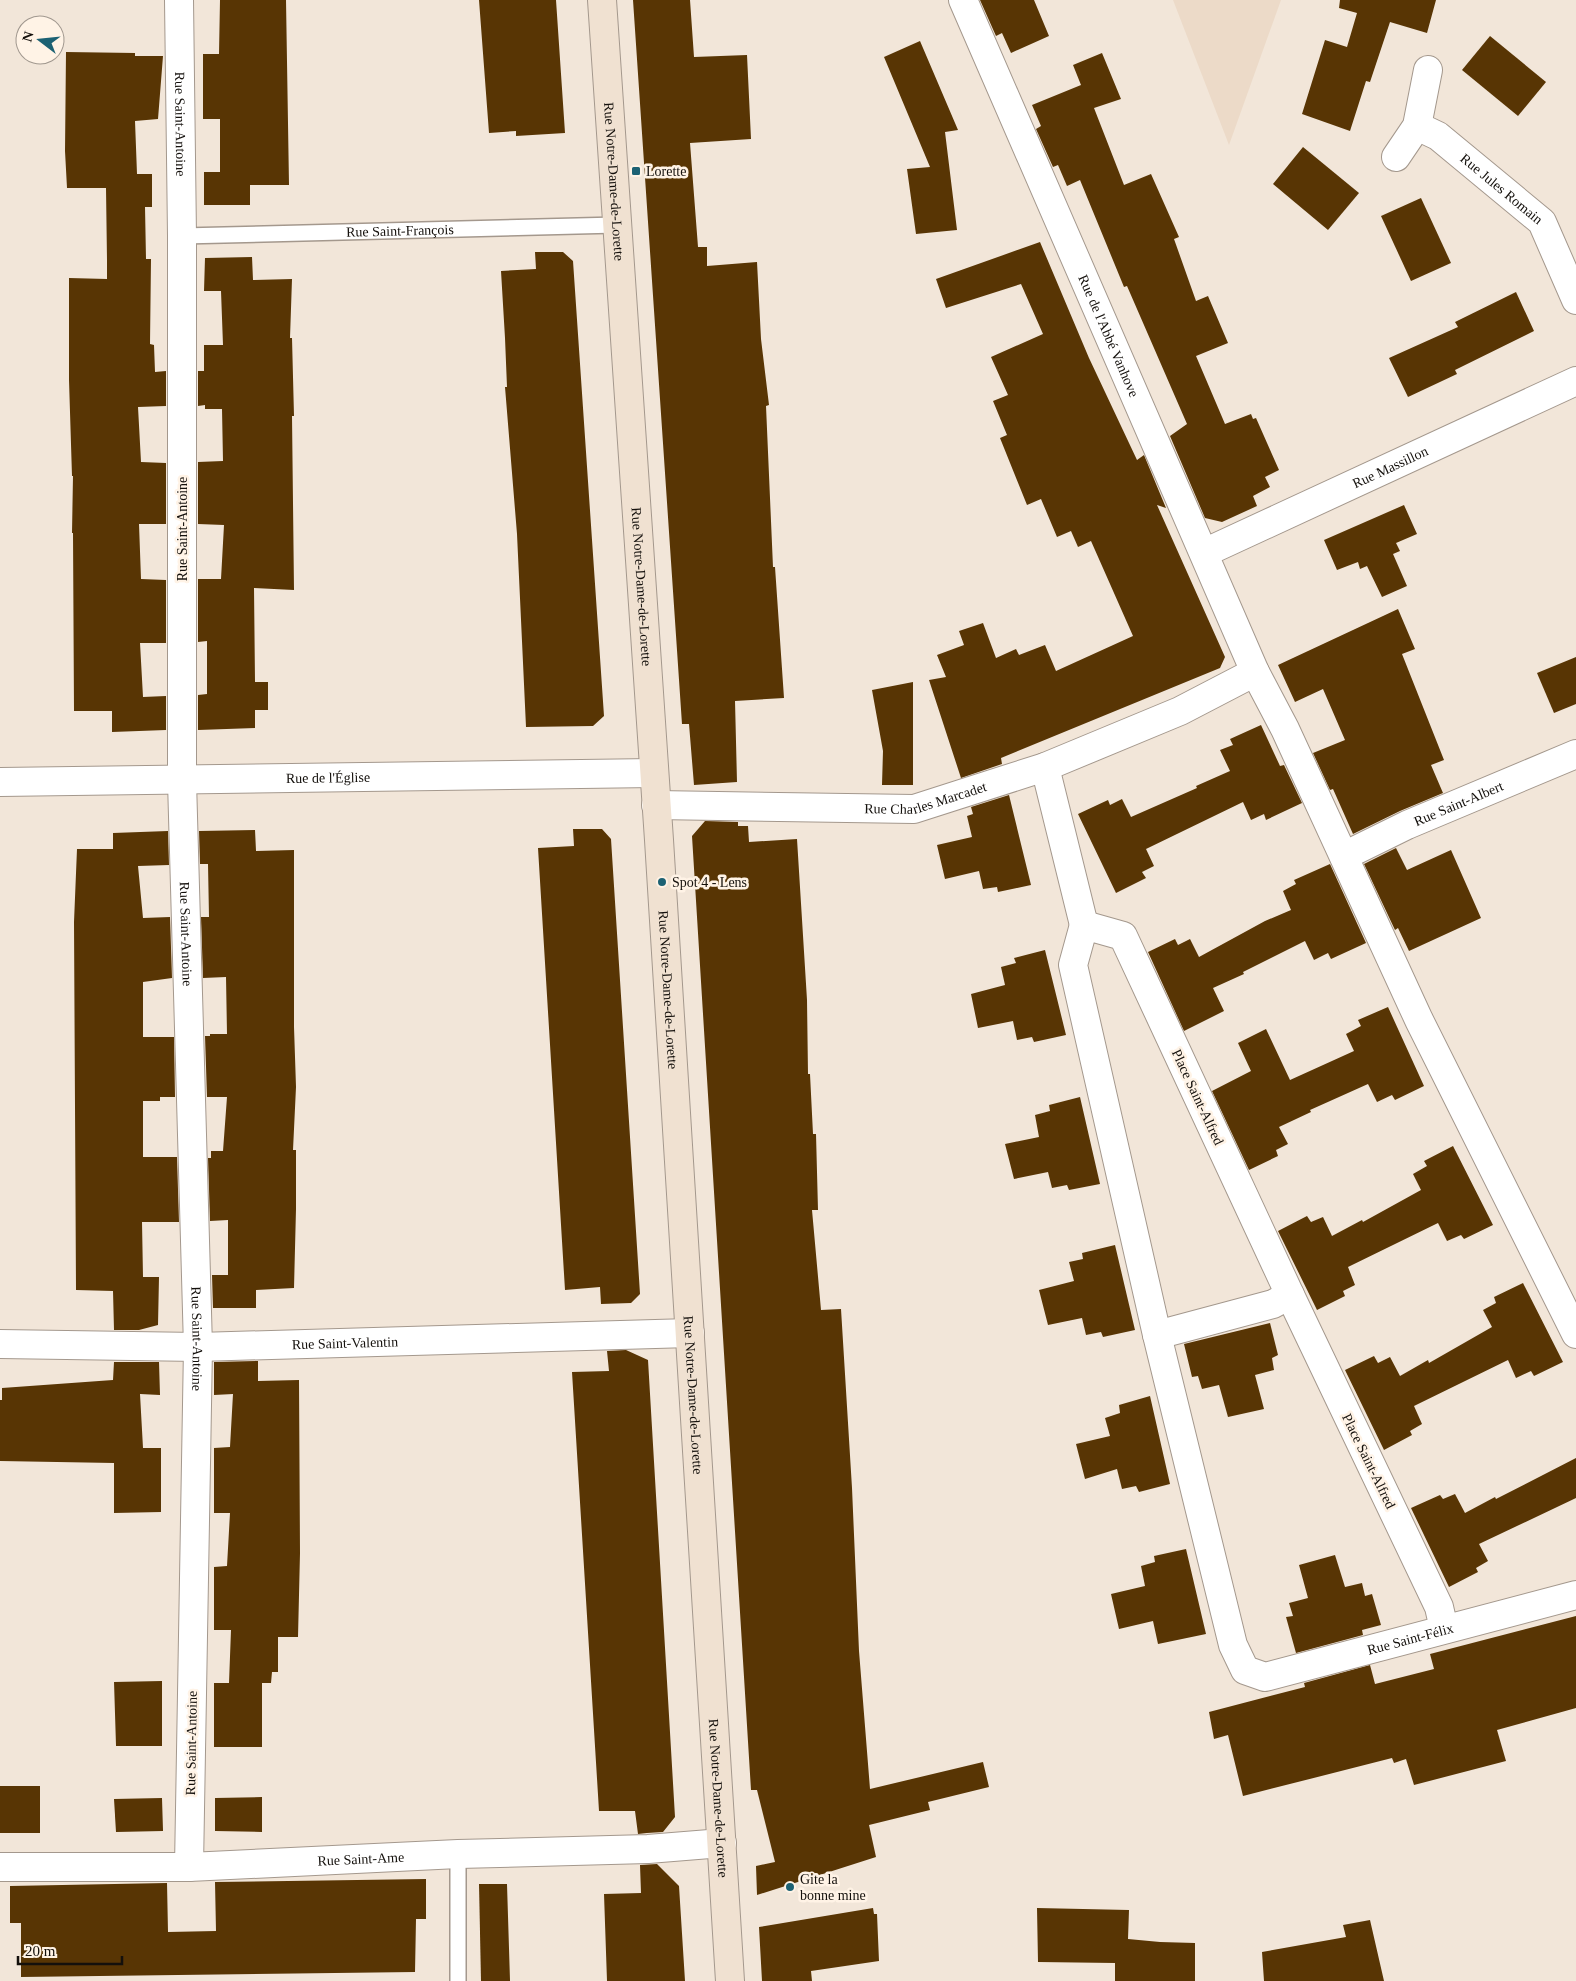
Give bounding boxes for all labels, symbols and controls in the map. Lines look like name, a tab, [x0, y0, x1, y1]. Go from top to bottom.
north arrow	[15, 15, 65, 65]
text: N	[19, 30, 37, 43]
street label: Rue Saint-Antoine	[172, 72, 188, 176]
street label: Rue Notre-Dame-de-Lorette	[601, 102, 627, 261]
street label: Rue Jules Romain	[1457, 151, 1545, 227]
place label: Lorette	[646, 164, 686, 179]
marker: Lorette	[630, 165, 642, 177]
street label: Rue Saint-François	[346, 222, 454, 240]
street label: Rue de l'Abbé Vanhove	[1075, 272, 1142, 399]
street label: Rue Massillon	[1350, 444, 1430, 491]
street label: Rue Saint-Antoine	[175, 477, 190, 581]
street label: Rue Notre-Dame-de-Lorette	[628, 507, 654, 667]
street label: Rue de l'Église	[286, 769, 370, 786]
street label: Rue Saint-Albert	[1412, 778, 1506, 829]
street label: Rue Charles Marcadet	[864, 779, 989, 817]
place label: Spot 4 - Lens	[672, 875, 747, 890]
marker: Spot 4 - Lens	[656, 876, 668, 888]
street label: Rue Saint-Antoine	[177, 881, 195, 986]
street label: Rue Notre-Dame-de-Lorette	[655, 910, 680, 1070]
street label: Place Saint-Alfred	[1169, 1047, 1226, 1147]
street label: Rue Saint-Antoine	[188, 1286, 205, 1391]
street label: Rue Notre-Dame-de-Lorette	[681, 1315, 705, 1475]
street label: Rue Saint-Valentin	[292, 1334, 398, 1352]
street label: Place Saint-Alfred	[1339, 1411, 1398, 1511]
street label: Rue Saint-Félix	[1366, 1621, 1455, 1658]
street label: Rue Saint-Antoine	[183, 1691, 200, 1795]
street label: Rue Notre-Dame-de-Lorette	[706, 1718, 731, 1878]
street label: Rue Saint-Ame	[317, 1850, 405, 1869]
place label: Gite la bonne mine	[800, 1872, 866, 1903]
marker: Gite la bonne mine	[784, 1881, 796, 1893]
scale bar	[18, 1934, 121, 1966]
text: 20 m	[25, 1943, 56, 1959]

